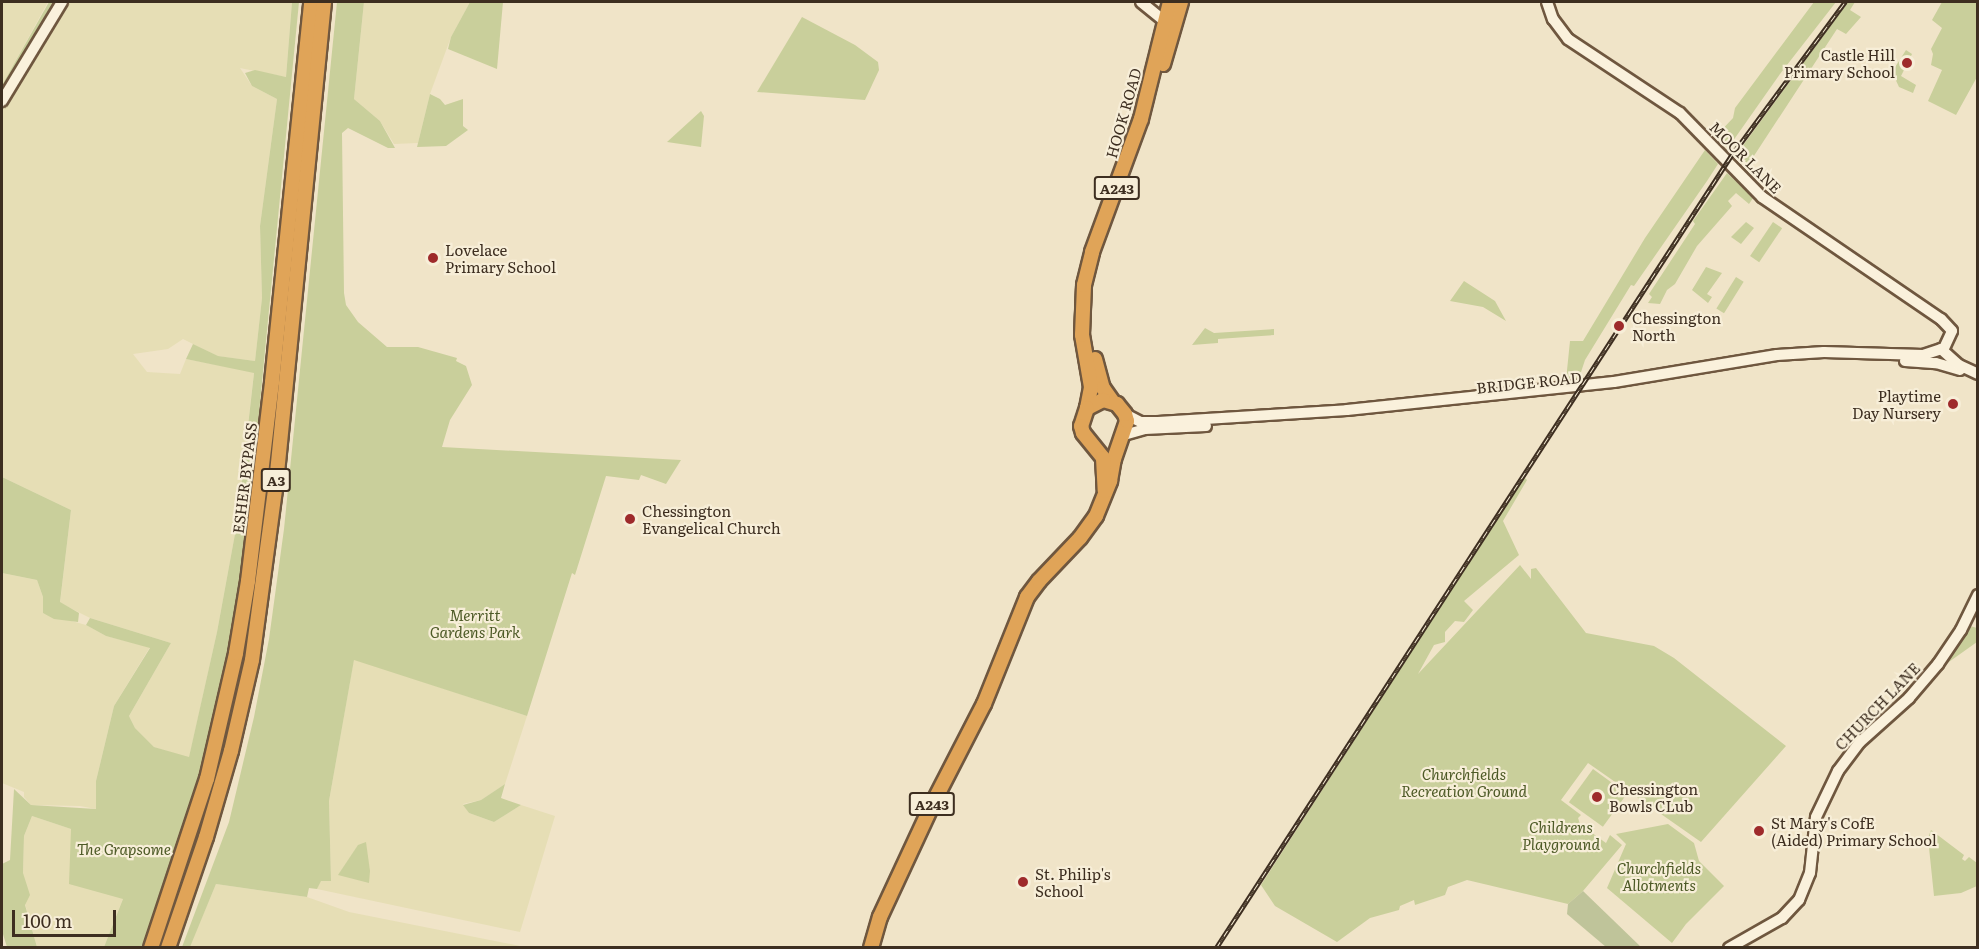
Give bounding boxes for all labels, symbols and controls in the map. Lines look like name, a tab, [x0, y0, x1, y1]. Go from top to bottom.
place label: Castle Hill Primary School	[1784, 45, 1895, 80]
marker: Castle Hill Primary School	[1900, 56, 1914, 70]
street label: HOOK ROAD	[1102, 66, 1144, 160]
street label: MOOR LANE	[1706, 117, 1786, 197]
road number: A243	[1093, 177, 1141, 199]
place label: Lovelace Primary School	[445, 240, 556, 275]
marker: Lovelace Primary School	[426, 251, 440, 265]
place label: Chessington North	[1632, 308, 1721, 343]
marker: Chessington North	[1610, 317, 1628, 335]
street label: BRIDGE ROAD	[1475, 368, 1583, 396]
place label: Playtime Day Nursery	[1852, 386, 1941, 421]
marker: Playtime Day Nursery	[1946, 397, 1960, 411]
street label: ESHER BYPASS	[228, 421, 260, 535]
road number: A3	[260, 469, 292, 491]
place label: Chessington Evangelical Church	[642, 501, 781, 536]
marker: Chessington Evangelical Church	[623, 512, 637, 526]
park label: Merritt Gardens Park	[430, 605, 520, 640]
street label: CHURCH LANE	[1831, 659, 1923, 753]
park label: Churchfields Recreation Ground	[1401, 764, 1527, 799]
place label: Chessington Bowls CLub	[1609, 779, 1698, 814]
marker: Chessington Bowls CLub	[1590, 790, 1604, 804]
road number: A243	[908, 793, 956, 815]
place label: St Mary's CofE (Aided) Primary School	[1771, 813, 1937, 848]
park label: Childrens Playground	[1522, 817, 1600, 852]
marker: St Mary's CofE (Aided) Primary School	[1752, 824, 1766, 838]
park label: The Grapsome	[77, 840, 171, 858]
park label: Churchfields Allotments	[1617, 858, 1701, 893]
place label: St. Philip's School	[1035, 864, 1111, 899]
marker: St. Philip's School	[1016, 875, 1030, 889]
scale bar	[15, 898, 118, 936]
text: 100 m	[23, 907, 72, 934]

